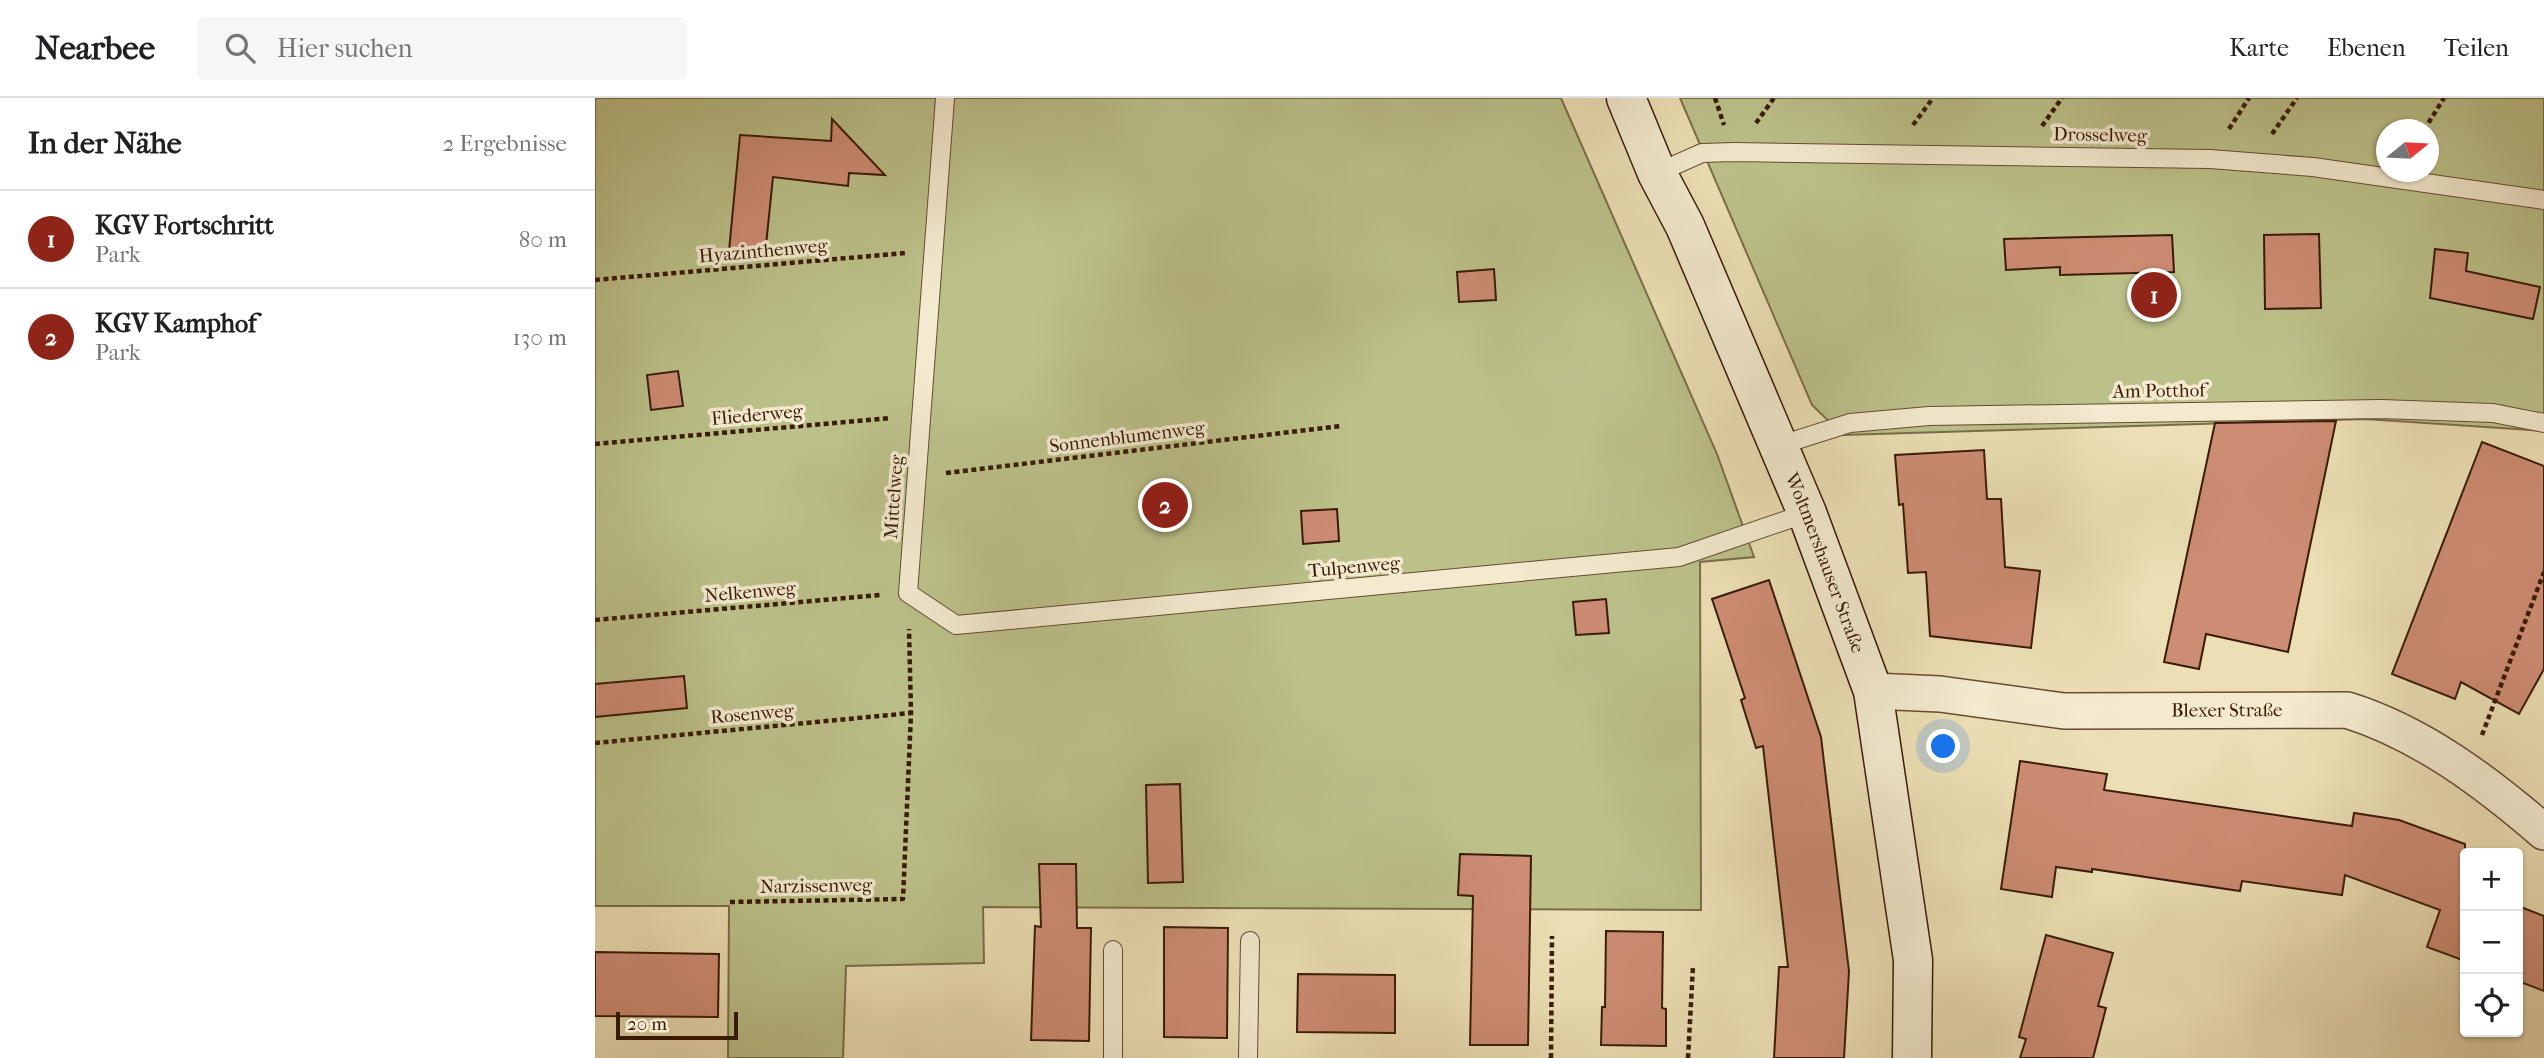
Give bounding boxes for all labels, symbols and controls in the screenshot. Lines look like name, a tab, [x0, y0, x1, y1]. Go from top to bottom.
search box	[197, 17, 687, 80]
text: Nearbee	[35, 29, 155, 68]
icon: search	[221, 29, 259, 67]
text: Hier suchen	[277, 33, 413, 64]
text: Karte	[2229, 34, 2289, 62]
text: Ebenen	[2327, 34, 2406, 62]
text: Teilen	[2444, 34, 2509, 62]
north arrow	[2376, 119, 2439, 182]
street label: Drosselweg	[2053, 123, 2148, 147]
text: In der Nähe	[28, 126, 182, 161]
text: 2 Ergebnisse	[442, 130, 567, 157]
text: KGV Fortschritt	[95, 210, 274, 241]
text: 1	[47, 226, 55, 253]
text: 80 m	[519, 226, 567, 253]
street label: Hyazinthenweg	[698, 234, 829, 268]
text: Park	[95, 241, 141, 268]
pin: 1	[2131, 269, 2177, 321]
text: KGV Kamphof	[95, 308, 257, 339]
text: 2	[45, 324, 57, 351]
text: 130 m	[513, 324, 567, 351]
text: Park	[95, 339, 141, 366]
street label: Am Potthof	[2111, 379, 2209, 403]
street label: Fliederweg	[710, 400, 805, 430]
street label: Sonnenblumenweg	[1048, 416, 1207, 457]
street label: Mittelweg	[880, 453, 908, 540]
street label: Woltmershauser Straße	[1780, 469, 1869, 656]
pin: 2	[1142, 479, 1188, 531]
street label: Tulpenweg	[1307, 552, 1402, 582]
street label: Nelkenweg	[703, 577, 797, 607]
street label: Rosenweg	[709, 699, 795, 729]
street label: Blexer Straße	[2171, 699, 2282, 722]
your location	[1926, 729, 1960, 763]
map controls	[2460, 848, 2523, 1037]
button: +	[2460, 848, 2523, 911]
street label: Narzissenweg	[760, 874, 873, 898]
button: −	[2460, 911, 2523, 974]
button: locate	[2460, 974, 2523, 1037]
scale bar	[616, 1009, 739, 1041]
text: 20 m	[627, 1013, 667, 1035]

